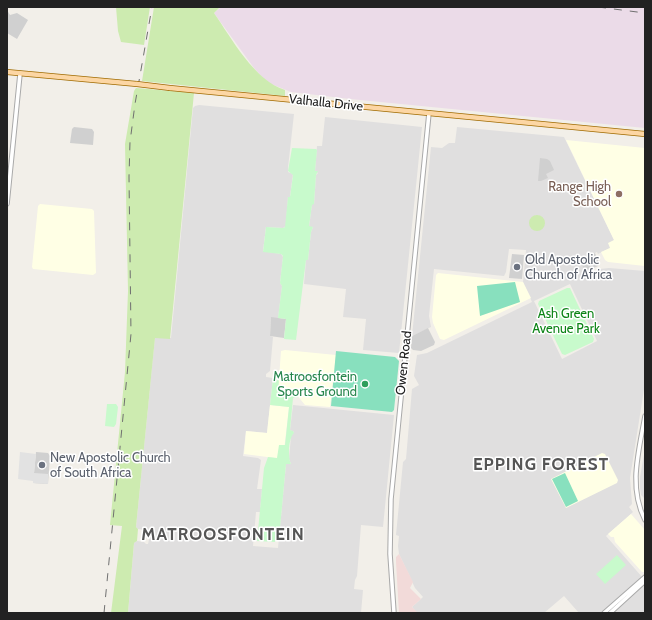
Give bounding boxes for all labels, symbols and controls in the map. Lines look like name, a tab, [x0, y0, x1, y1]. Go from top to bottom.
street label: Valhalla Drive	[288, 91, 364, 115]
place label: Range High School	[548, 179, 611, 210]
marker: Range High School	[614, 189, 624, 199]
place label: Old Apostolic Church of Africa	[525, 252, 612, 283]
marker: Old Apostolic Church of Africa	[512, 262, 522, 272]
park label: Ash Green Avenue Park	[532, 306, 600, 337]
street label: Owen Road	[393, 330, 415, 396]
place label: Matroosfontein Sports Ground	[273, 369, 357, 400]
marker: Matroosfontein Sports Ground	[360, 379, 370, 389]
place label: New Apostolic Church of South Africa	[50, 450, 171, 481]
district label: EPPING FOREST	[473, 455, 609, 475]
marker: New Apostolic Church of South Africa	[37, 460, 47, 470]
district label: MATROOSFONTEIN	[141, 525, 305, 545]

